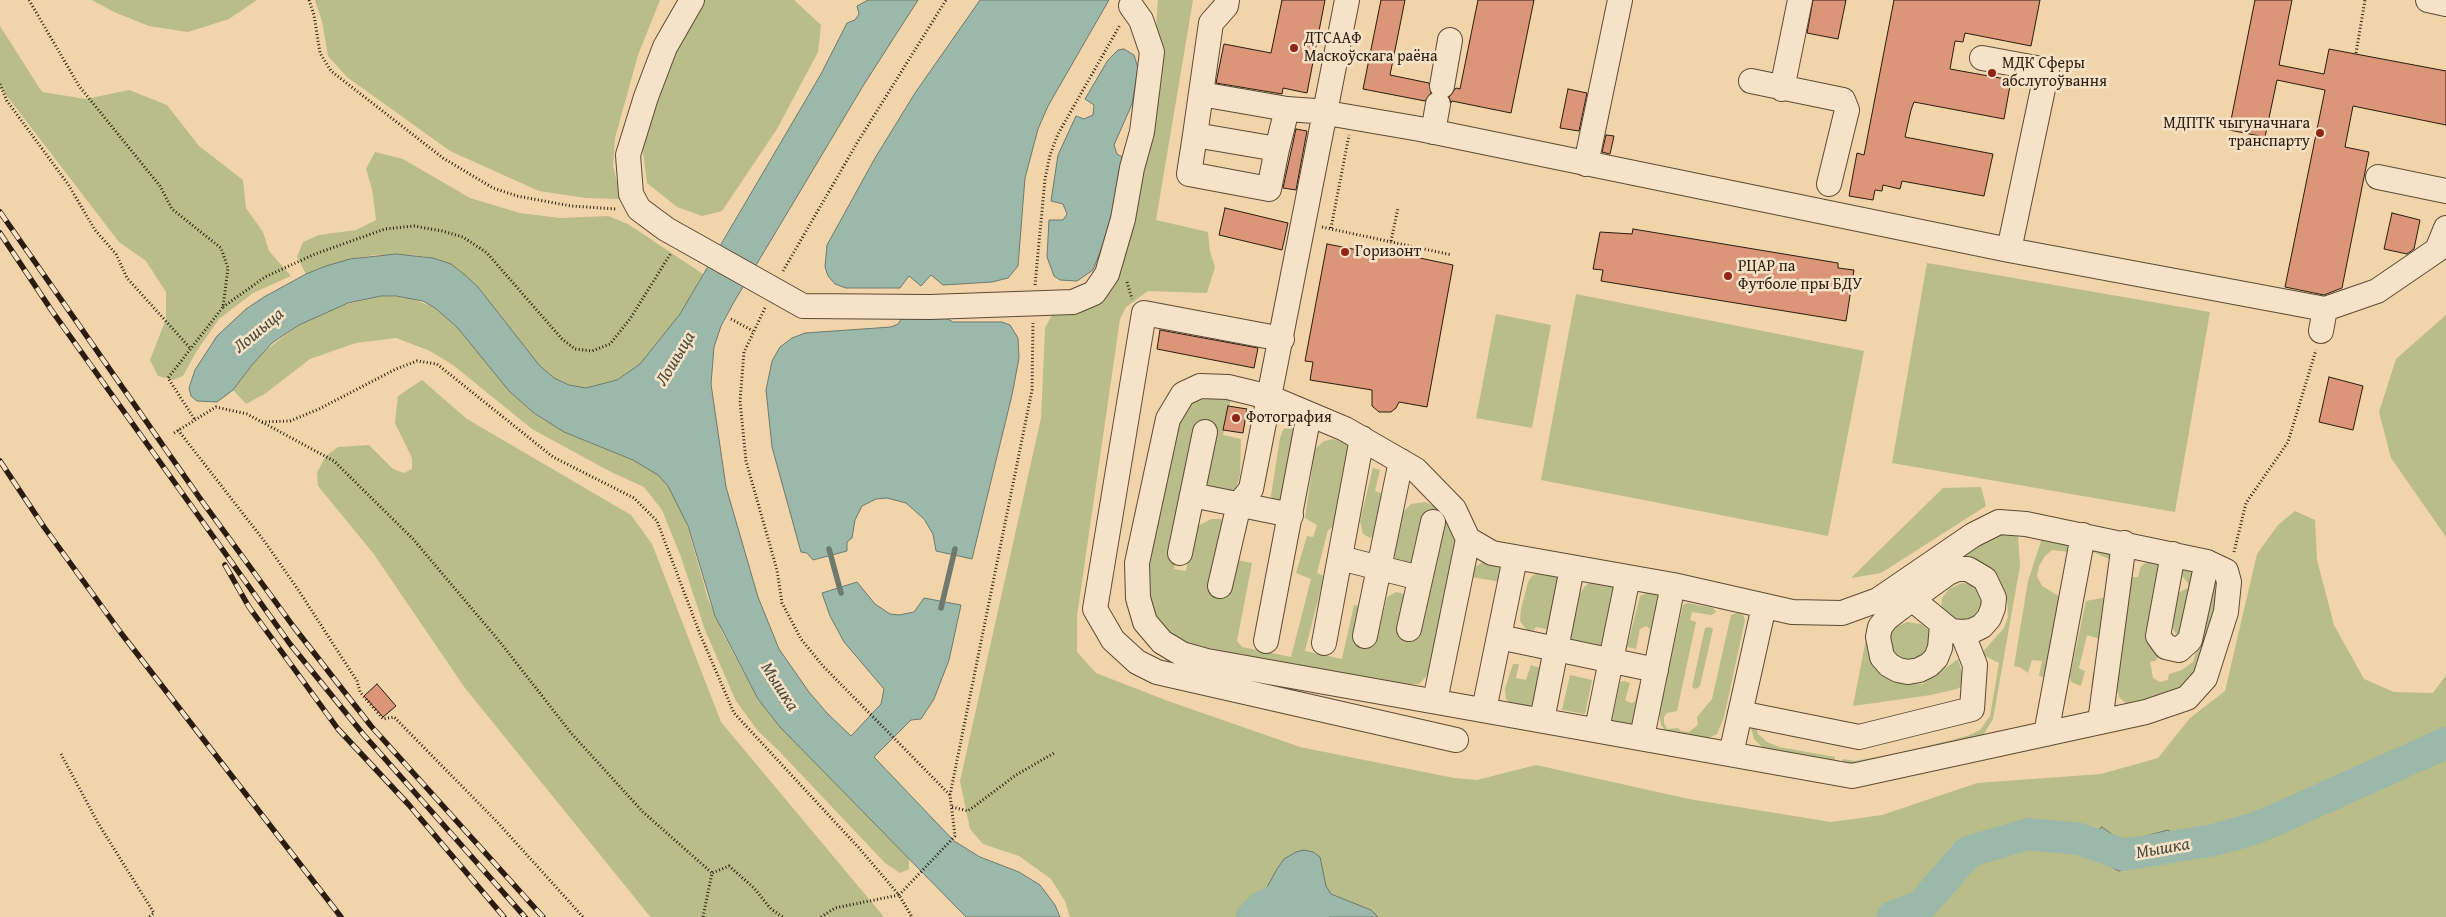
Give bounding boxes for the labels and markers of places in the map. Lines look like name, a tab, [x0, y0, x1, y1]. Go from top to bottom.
place label: ДТСААФ Маскоўскага раёна	[1304, 29, 1438, 67]
marker: ДТСААФ Маскоўскага раёна	[1288, 42, 1300, 54]
place label: МДК Сферы абслугоўвання	[2002, 54, 2107, 92]
marker: МДК Сферы абслугоўвання	[1986, 67, 1998, 79]
place label: МДПТК чыгуначнага транспарту	[2163, 114, 2310, 152]
marker: МДПТК чыгуначнага транспарту	[2314, 127, 2326, 139]
place label: Горизонт	[1355, 242, 1421, 262]
marker: Горизонт	[1339, 246, 1351, 258]
place label: РЦАР па Футболе пры БДУ	[1738, 257, 1862, 295]
marker: РЦАР па Футболе пры БДУ	[1722, 270, 1734, 282]
place label: Фотография	[1246, 408, 1332, 428]
marker: Фотография	[1230, 412, 1242, 424]

